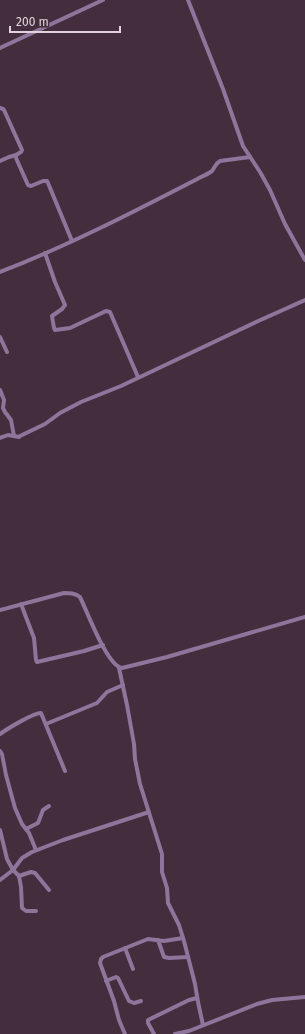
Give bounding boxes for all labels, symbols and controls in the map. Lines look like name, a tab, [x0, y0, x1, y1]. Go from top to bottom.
scale bar	[10, 8, 120, 34]
text: 200 m	[16, 15, 49, 29]

